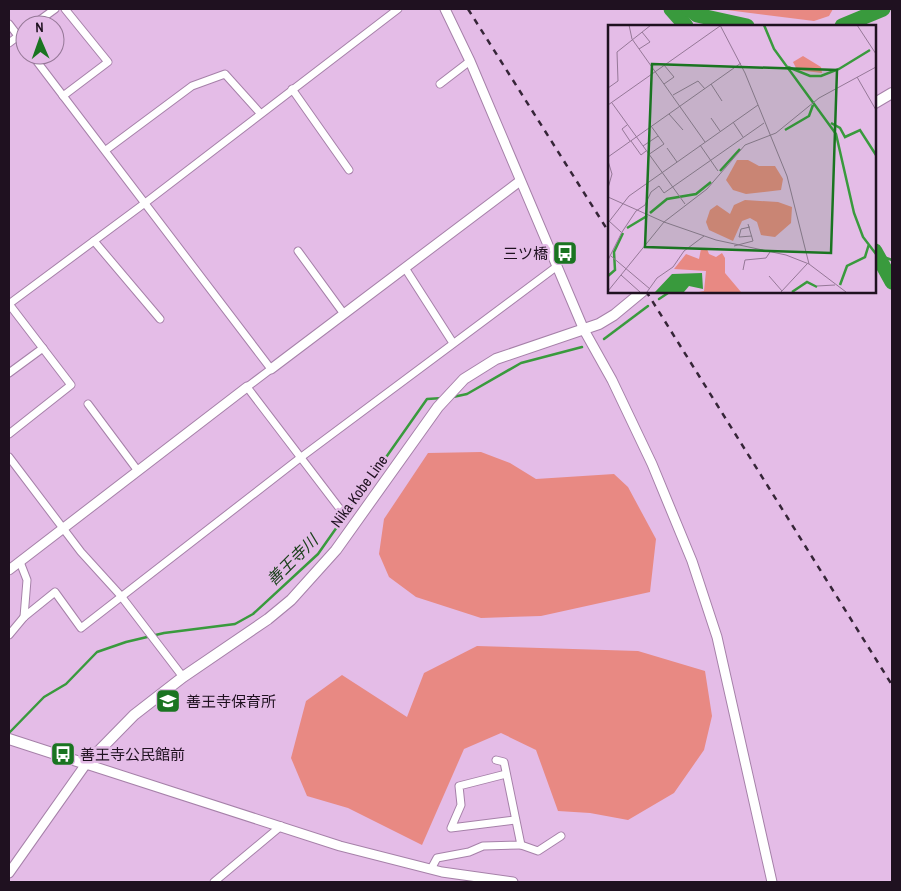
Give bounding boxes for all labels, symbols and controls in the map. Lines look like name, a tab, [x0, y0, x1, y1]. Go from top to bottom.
north arrow	[15, 15, 65, 65]
text: N	[35, 18, 44, 36]
inset map	[608, 25, 876, 292]
bus stop icon: 三ツ橋	[552, 240, 578, 266]
place label: 三ツ橋	[503, 243, 548, 264]
street label: Nika Kobe Line	[326, 450, 393, 531]
water label: 善王寺川	[262, 528, 324, 590]
school or university icon: 善王寺保育所	[155, 688, 181, 714]
place label: 善王寺保育所	[186, 691, 276, 712]
bus stop icon: 善王寺公民館前	[50, 741, 76, 767]
place label: 善王寺公民館前	[80, 744, 185, 765]

